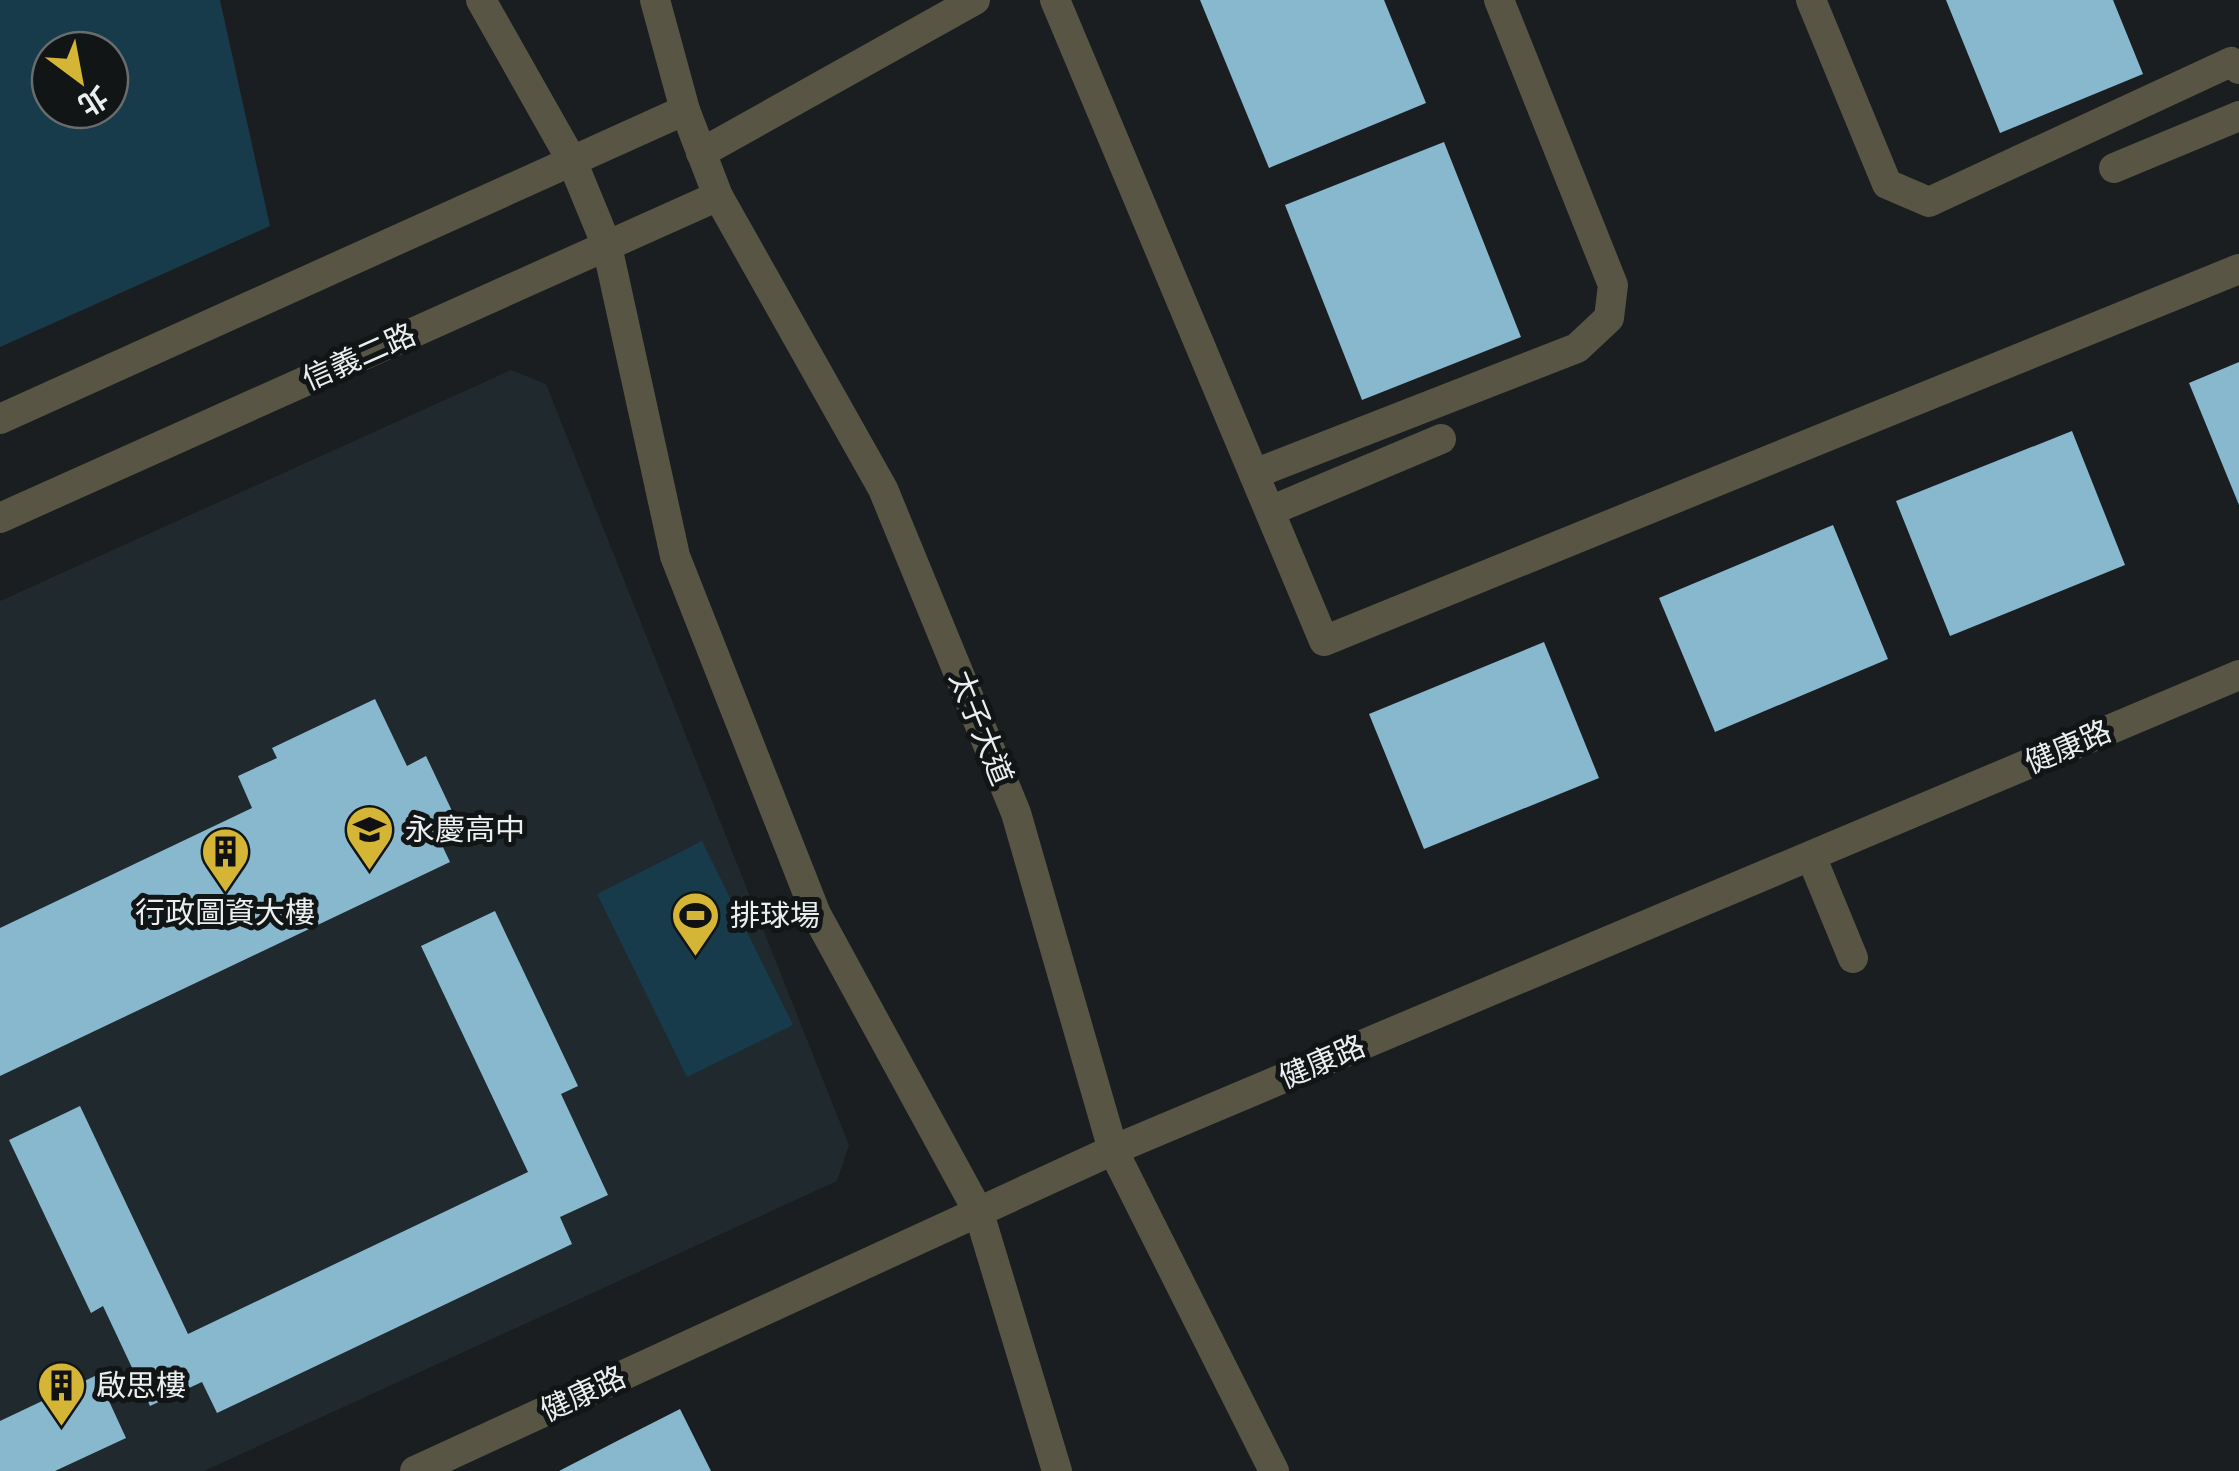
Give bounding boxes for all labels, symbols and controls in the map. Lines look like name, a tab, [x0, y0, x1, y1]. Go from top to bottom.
north arrow	[30, 30, 130, 130]
text: 北	[72, 79, 114, 122]
street label: 信義二路	[297, 316, 421, 397]
street label: 太子大道	[943, 666, 1020, 790]
street label: 健康路	[2020, 713, 2116, 780]
school or university icon: 永慶高中	[344, 804, 396, 872]
place label: 永慶高中	[405, 812, 525, 847]
building icon: 行政圖資大樓	[199, 826, 251, 894]
sports icon: 排球場	[669, 890, 721, 958]
place label: 行政圖資大樓	[135, 895, 315, 930]
place label: 排球場	[730, 898, 820, 933]
street label: 健康路	[1274, 1028, 1370, 1095]
street label: 健康路	[535, 1359, 631, 1428]
building icon: 啟思樓	[35, 1360, 87, 1428]
place label: 啟思樓	[96, 1368, 186, 1403]

